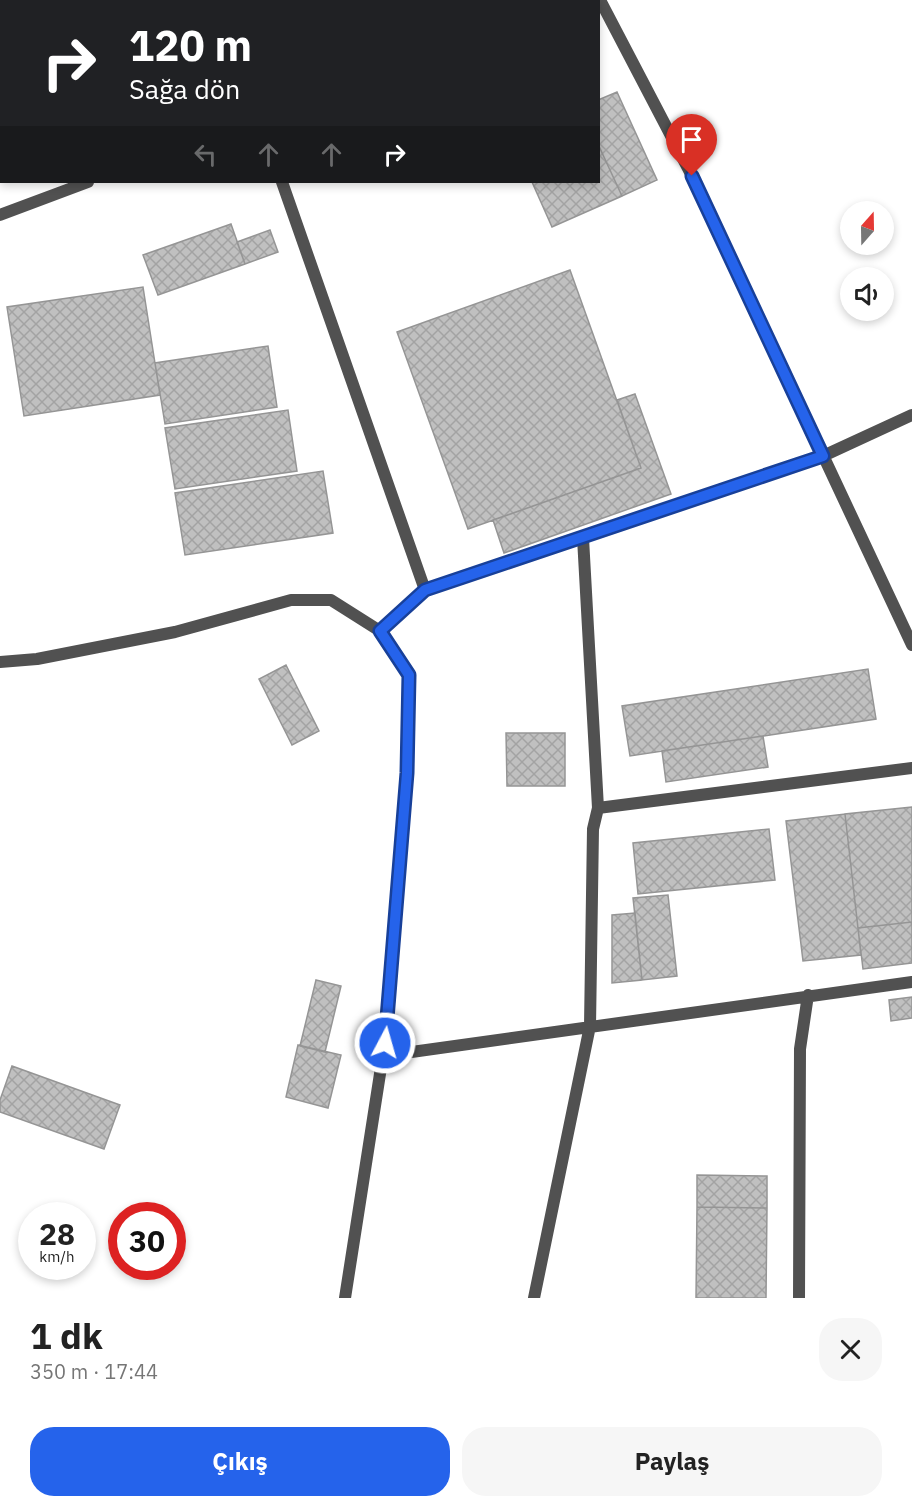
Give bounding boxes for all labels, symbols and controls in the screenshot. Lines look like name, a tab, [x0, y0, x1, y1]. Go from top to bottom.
text: 120 m	[129, 18, 252, 73]
icon: right	[30, 24, 108, 102]
text: Sağa dön	[129, 71, 240, 106]
pin	[666, 114, 717, 176]
icon: arrive	[675, 123, 708, 156]
icon: left	[189, 138, 222, 171]
icon: ahead	[252, 138, 285, 171]
icon: ahead	[315, 138, 348, 171]
icon: right	[378, 138, 411, 171]
north arrow	[840, 201, 894, 255]
map controls	[840, 201, 894, 321]
button: sound	[840, 267, 894, 321]
position arrow	[353, 1011, 417, 1075]
speed limit sign: 30	[108, 1202, 186, 1280]
text: 28	[39, 1214, 75, 1253]
text: km/h	[39, 1247, 75, 1266]
text: 1 dk	[30, 1312, 103, 1359]
button: close	[819, 1318, 882, 1381]
text: 350 m · 17:44	[30, 1358, 158, 1385]
button: Çıkış	[30, 1427, 450, 1496]
button: Paylaş	[462, 1427, 882, 1496]

